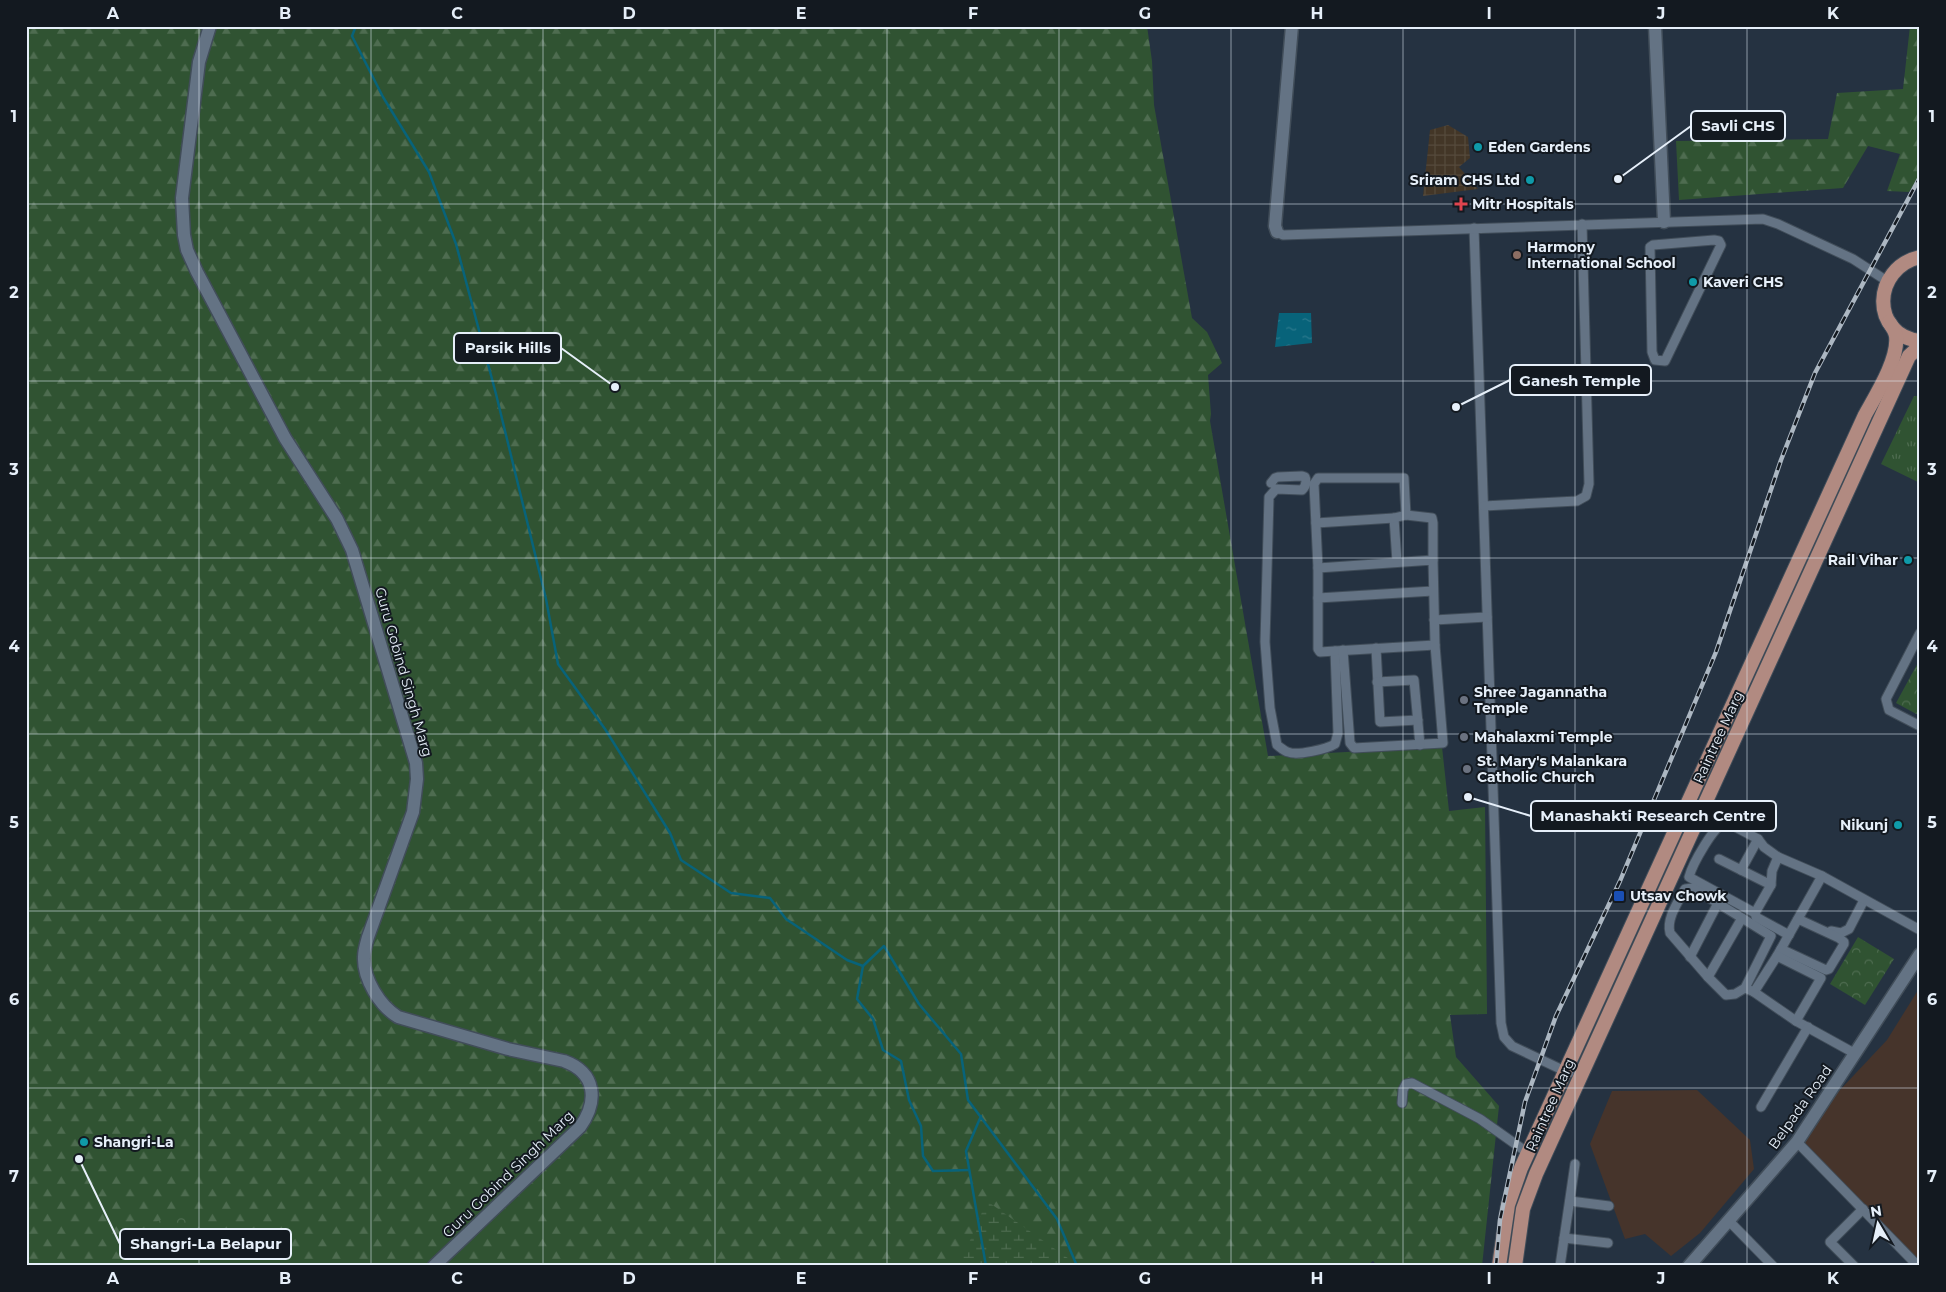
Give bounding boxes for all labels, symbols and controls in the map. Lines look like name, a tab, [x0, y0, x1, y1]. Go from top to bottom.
text: A	[106, 4, 120, 23]
text: B	[279, 4, 291, 23]
text: C	[451, 4, 463, 23]
text: D	[622, 4, 636, 23]
text: E	[796, 4, 806, 23]
text: F	[968, 4, 978, 23]
text: G	[1139, 4, 1151, 23]
text: H	[1311, 4, 1323, 23]
text: I	[1486, 4, 1492, 23]
text: J	[1656, 4, 1665, 23]
text: K	[1827, 4, 1840, 23]
text: 1	[11, 107, 17, 126]
text: 1	[1929, 107, 1935, 126]
callout: Savli CHS	[1691, 111, 1785, 141]
text: Savli CHS	[1701, 116, 1775, 135]
place label: Eden Gardens	[1488, 138, 1591, 156]
marker: Eden Gardens	[1472, 141, 1484, 153]
place label: Sriram CHS Ltd	[1410, 171, 1520, 189]
marker: Sriram CHS Ltd	[1524, 174, 1536, 186]
place label: Mitr Hospitals	[1472, 195, 1574, 213]
marker: Mitr Hospitals	[1454, 197, 1468, 211]
place label: Harmony International School	[1527, 238, 1676, 272]
marker: Harmony International School	[1511, 249, 1523, 261]
place label: Kaveri CHS	[1703, 273, 1783, 291]
marker: Kaveri CHS	[1687, 276, 1699, 288]
text: 2	[9, 283, 19, 302]
text: 2	[1927, 283, 1937, 302]
callout: Parsik Hills	[454, 333, 561, 363]
text: Parsik Hills	[465, 338, 551, 357]
callout: Ganesh Temple	[1510, 365, 1651, 395]
text: Ganesh Temple	[1519, 371, 1641, 390]
text: 3	[8, 460, 19, 479]
text: 3	[1926, 460, 1937, 479]
place label: Rail Vihar	[1828, 551, 1898, 569]
marker: Rail Vihar	[1902, 554, 1914, 566]
street label: Guru Gobind Singh Marg	[371, 585, 437, 759]
text: 4	[8, 637, 20, 656]
text: 4	[1926, 637, 1938, 656]
place label: Shree Jagannatha Temple	[1474, 683, 1607, 717]
street label: Raintree Marg	[1689, 688, 1747, 786]
marker: Shree Jagannatha Temple	[1458, 694, 1470, 706]
place label: Mahalaxmi Temple	[1474, 728, 1613, 746]
marker: Mahalaxmi Temple	[1458, 731, 1470, 743]
place label: St. Mary's Malankara Catholic Church	[1477, 752, 1627, 786]
marker: St. Mary's Malankara Catholic Church	[1461, 763, 1473, 775]
callout: Manashakti Research Centre	[1531, 801, 1776, 831]
text: Manashakti Research Centre	[1540, 806, 1766, 825]
text: 5	[9, 813, 19, 832]
text: 5	[1927, 813, 1937, 832]
place label: Nikunj	[1840, 816, 1888, 834]
marker: Nikunj	[1892, 819, 1904, 831]
place label: Utsav Chowk	[1630, 887, 1727, 905]
marker: Utsav Chowk	[1612, 889, 1626, 903]
text: 6	[9, 990, 19, 1009]
text: 6	[1927, 990, 1937, 1009]
street label: Raintree Marg	[1521, 1056, 1579, 1154]
street label: Belpada Road	[1764, 1061, 1836, 1153]
street label: Guru Gobind Singh Marg	[439, 1107, 577, 1241]
place label: Shangri-La	[94, 1133, 174, 1151]
marker: Shangri-La	[78, 1136, 90, 1148]
text: 7	[9, 1167, 19, 1186]
text: 7	[1927, 1167, 1937, 1186]
north arrow	[1854, 1200, 1904, 1250]
text: N	[1869, 1201, 1883, 1221]
callout: Shangri-La Belapur	[120, 1229, 291, 1259]
text: Shangri-La Belapur	[130, 1234, 282, 1253]
text: A	[106, 1269, 120, 1288]
text: B	[279, 1269, 291, 1288]
text: C	[451, 1269, 463, 1288]
text: D	[622, 1269, 636, 1288]
text: E	[796, 1269, 806, 1288]
text: F	[968, 1269, 978, 1288]
text: G	[1139, 1269, 1151, 1288]
text: H	[1311, 1269, 1323, 1288]
text: I	[1486, 1269, 1492, 1288]
text: J	[1656, 1269, 1665, 1288]
text: K	[1827, 1269, 1840, 1288]

